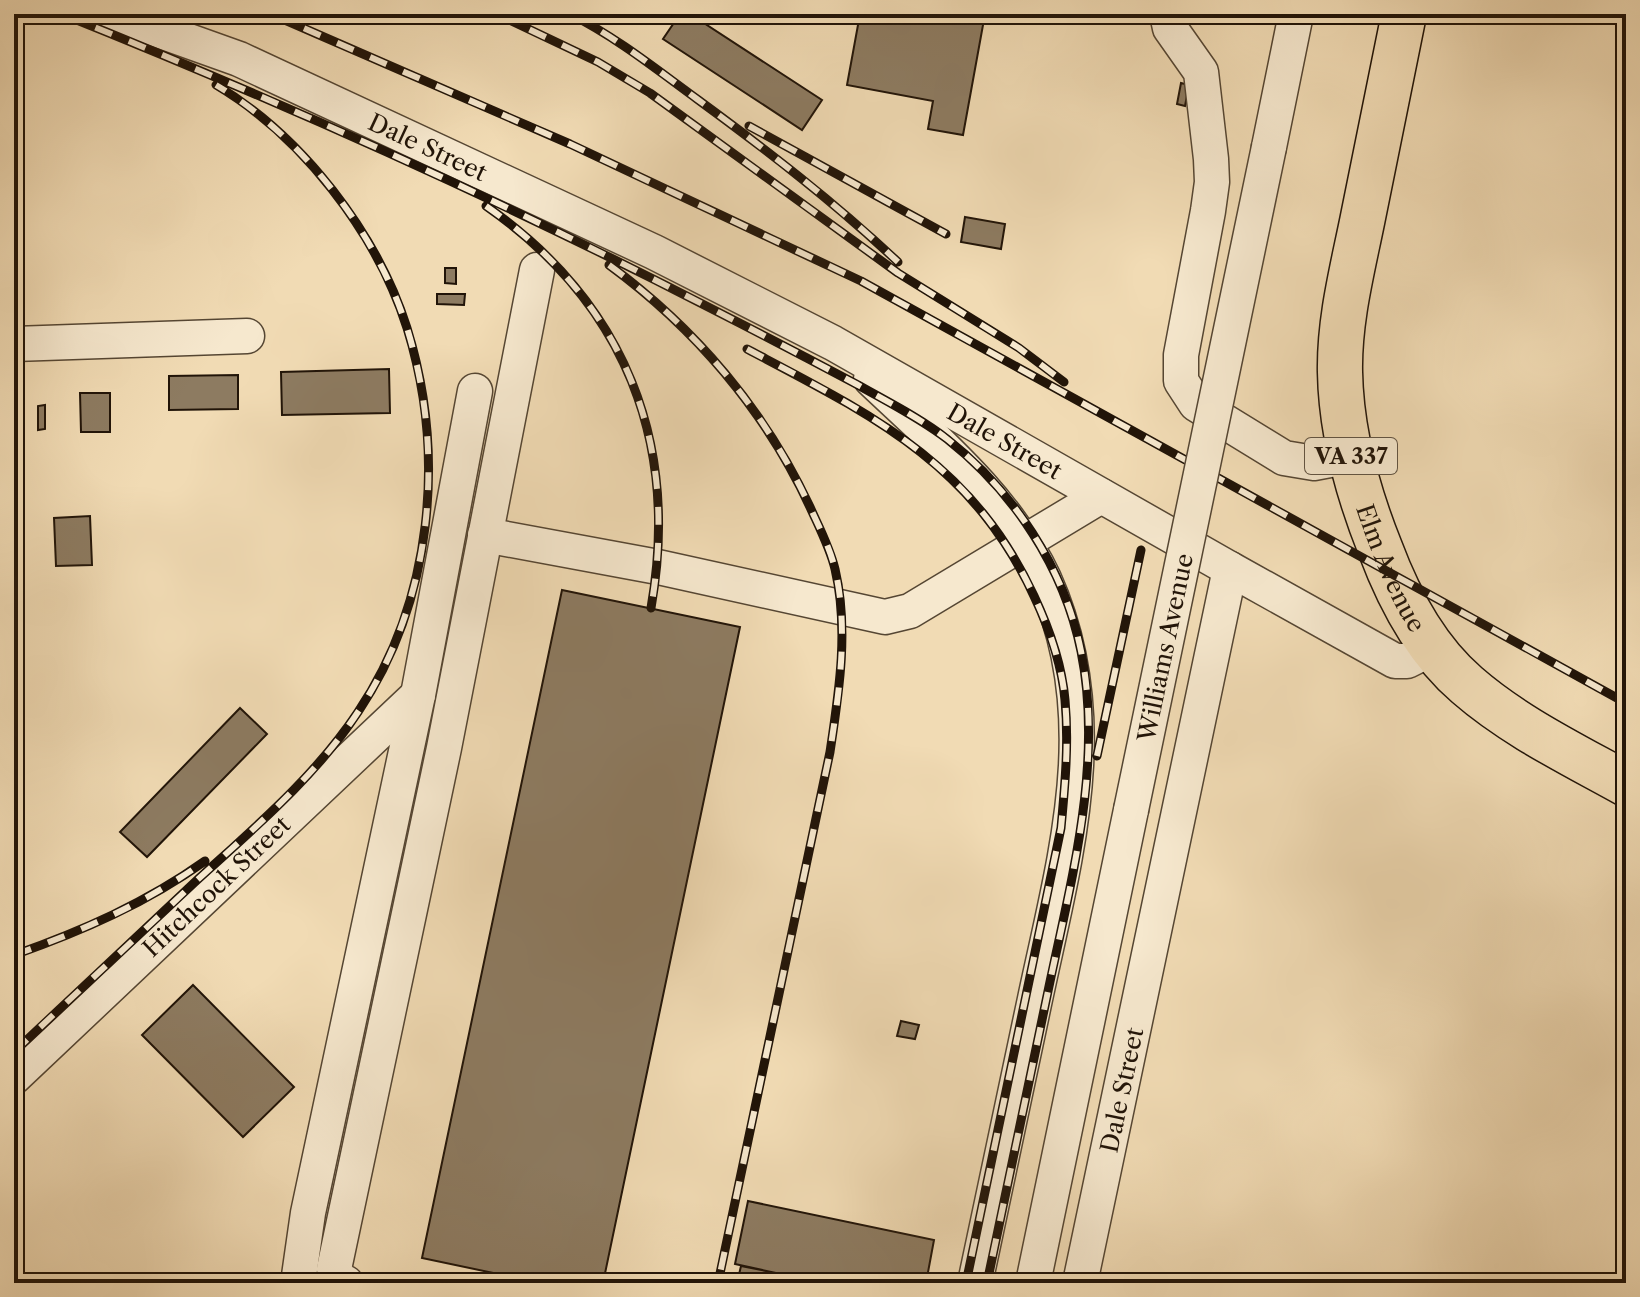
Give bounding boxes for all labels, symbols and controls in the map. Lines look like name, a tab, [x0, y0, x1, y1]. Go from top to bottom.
street label: Dale Street	[364, 107, 492, 187]
street label: Dale Street	[942, 397, 1068, 485]
road number: VA 337	[1305, 438, 1397, 474]
street label: Elm Avenue	[1351, 500, 1432, 637]
street label: Williams Avenue	[1131, 551, 1199, 745]
street label: Hitchcock Street	[136, 809, 296, 962]
street label: Dale Street	[1095, 1024, 1149, 1155]

